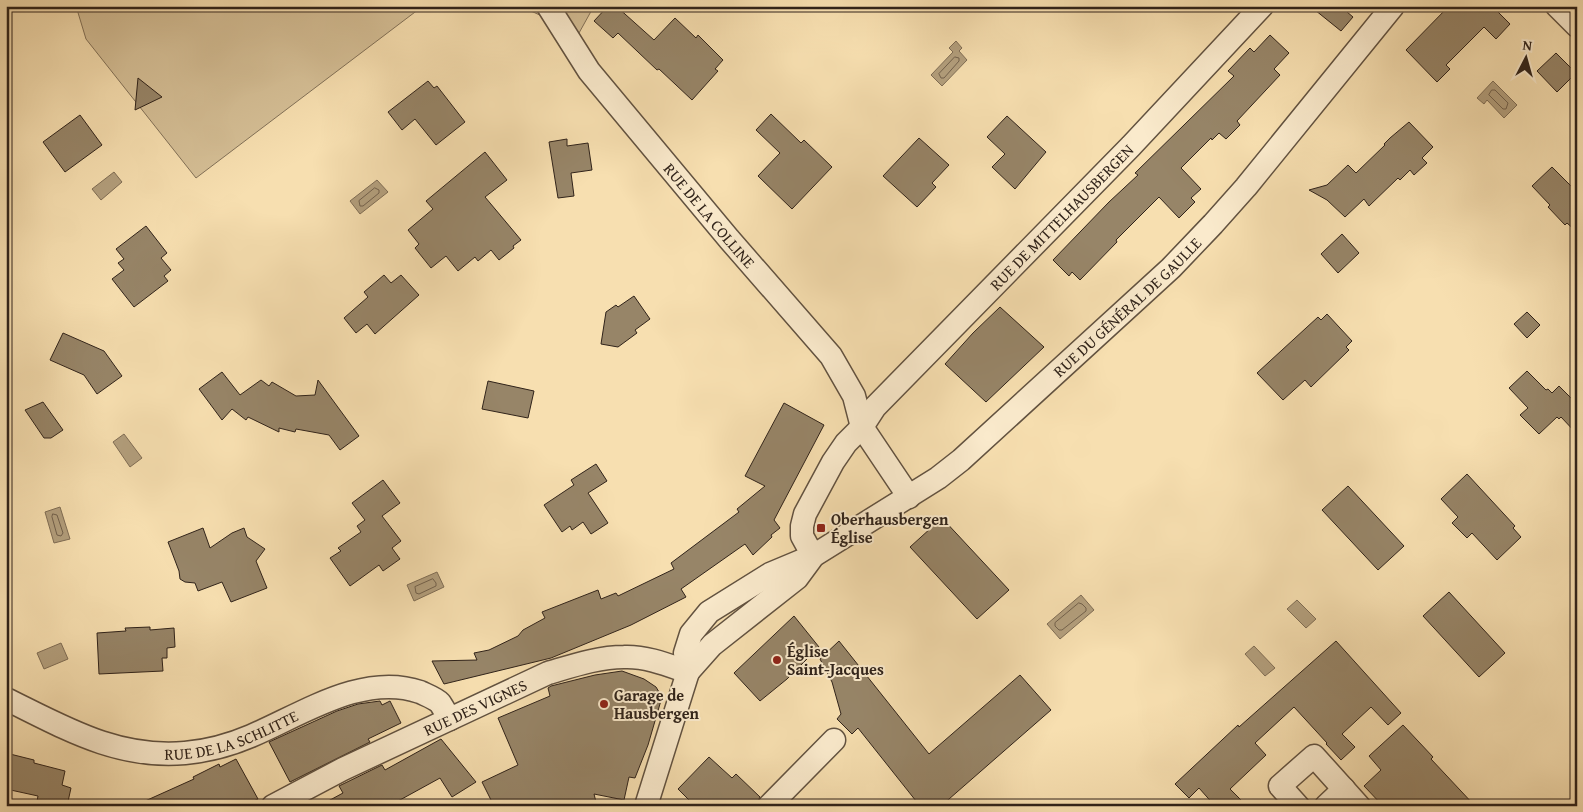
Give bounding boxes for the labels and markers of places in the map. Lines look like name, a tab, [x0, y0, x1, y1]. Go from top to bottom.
place label: Oberhausbergen Église	[831, 507, 949, 549]
marker: Oberhausbergen Église	[815, 522, 827, 534]
place label: Église Saint-Jacques	[787, 639, 884, 681]
marker: Église Saint-Jacques	[771, 654, 783, 666]
place label: Garage de Hausbergen	[614, 683, 700, 725]
marker: Garage de Hausbergen	[598, 698, 610, 710]

